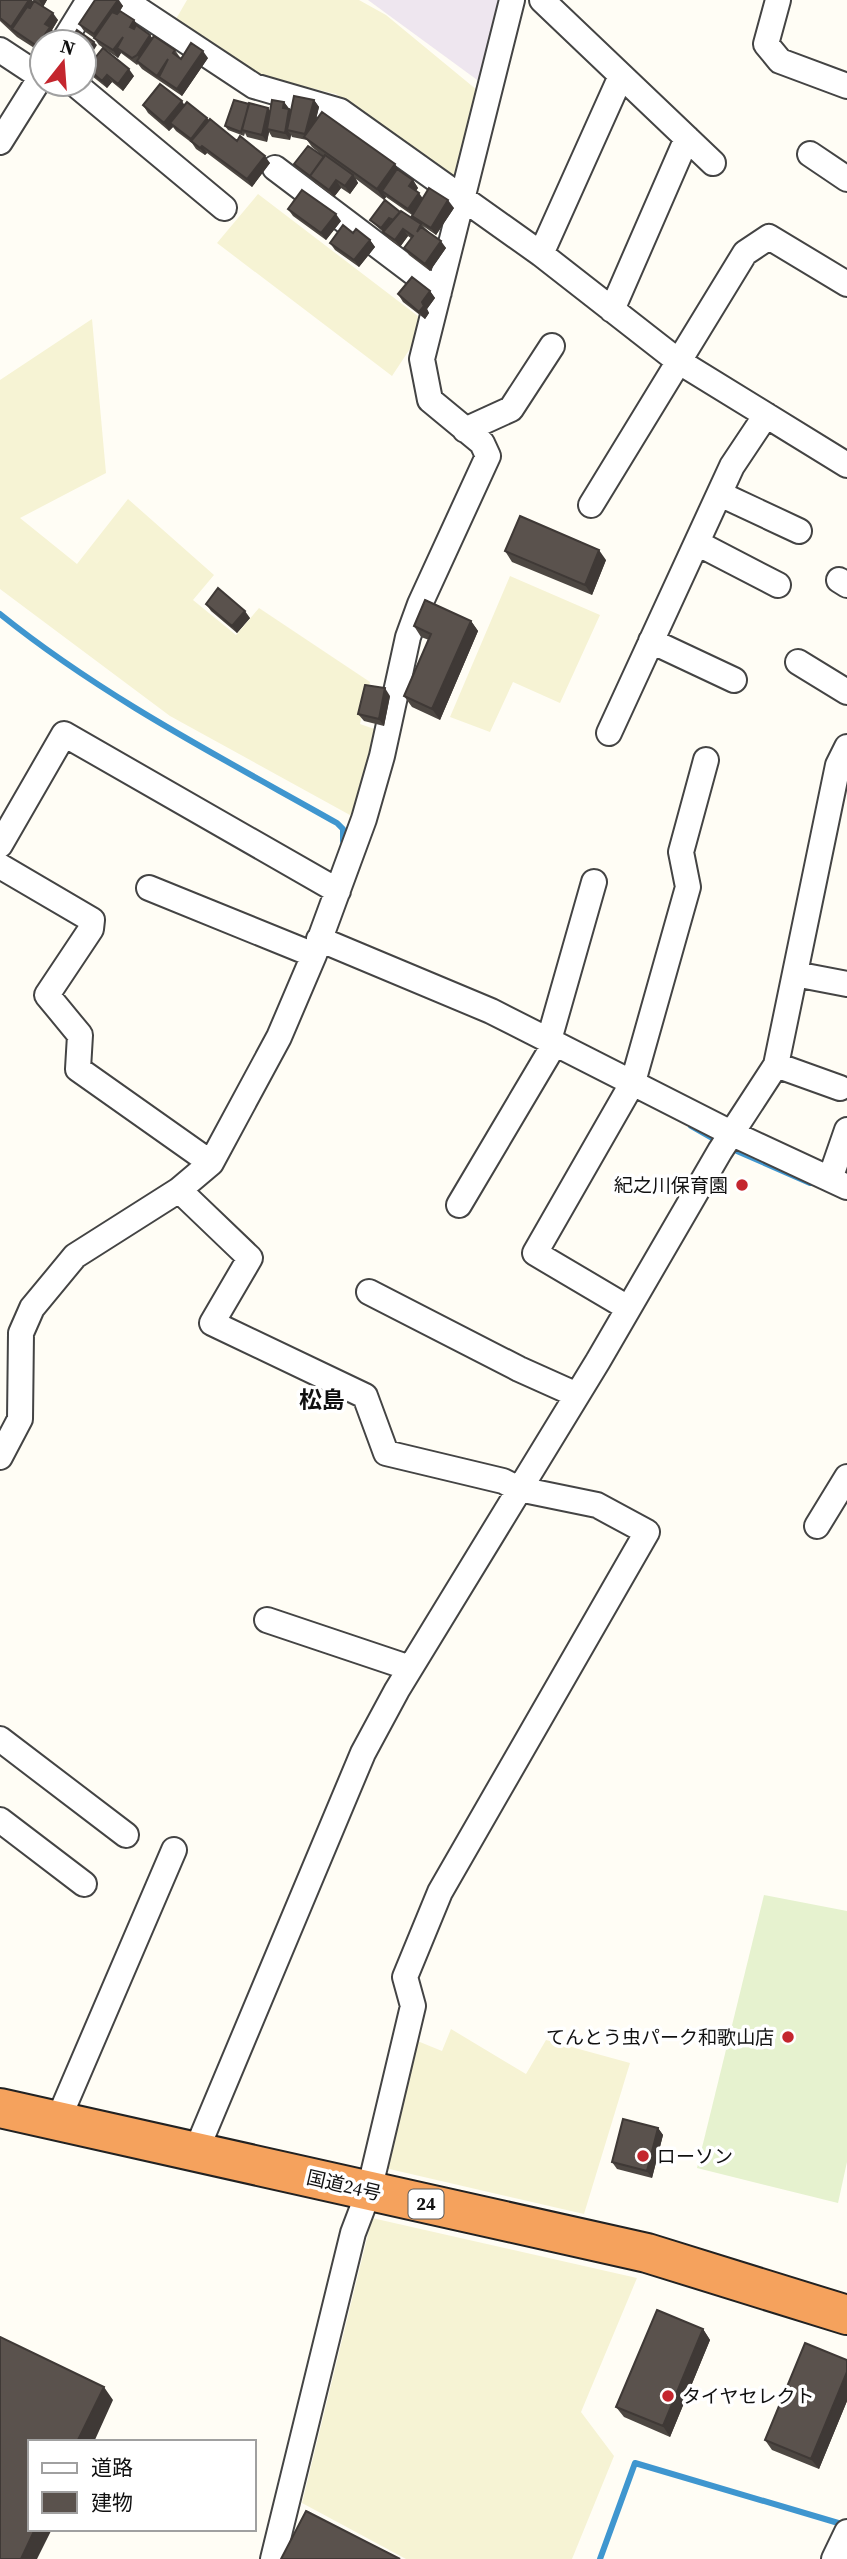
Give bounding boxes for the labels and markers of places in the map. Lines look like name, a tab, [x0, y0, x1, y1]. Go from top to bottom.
place label: 紀之川保育園	[614, 1172, 728, 1198]
marker: 紀之川保育園	[734, 1177, 750, 1193]
place label: てんとう虫パーク和歌山店	[546, 2024, 774, 2050]
marker: てんとう虫パーク和歌山店	[780, 2029, 796, 2045]
place label: ローソン	[657, 2143, 733, 2169]
marker: ローソン	[635, 2148, 651, 2164]
place label: タイヤセレクト	[682, 2383, 814, 2409]
marker: タイヤセレクト	[660, 2388, 676, 2404]

